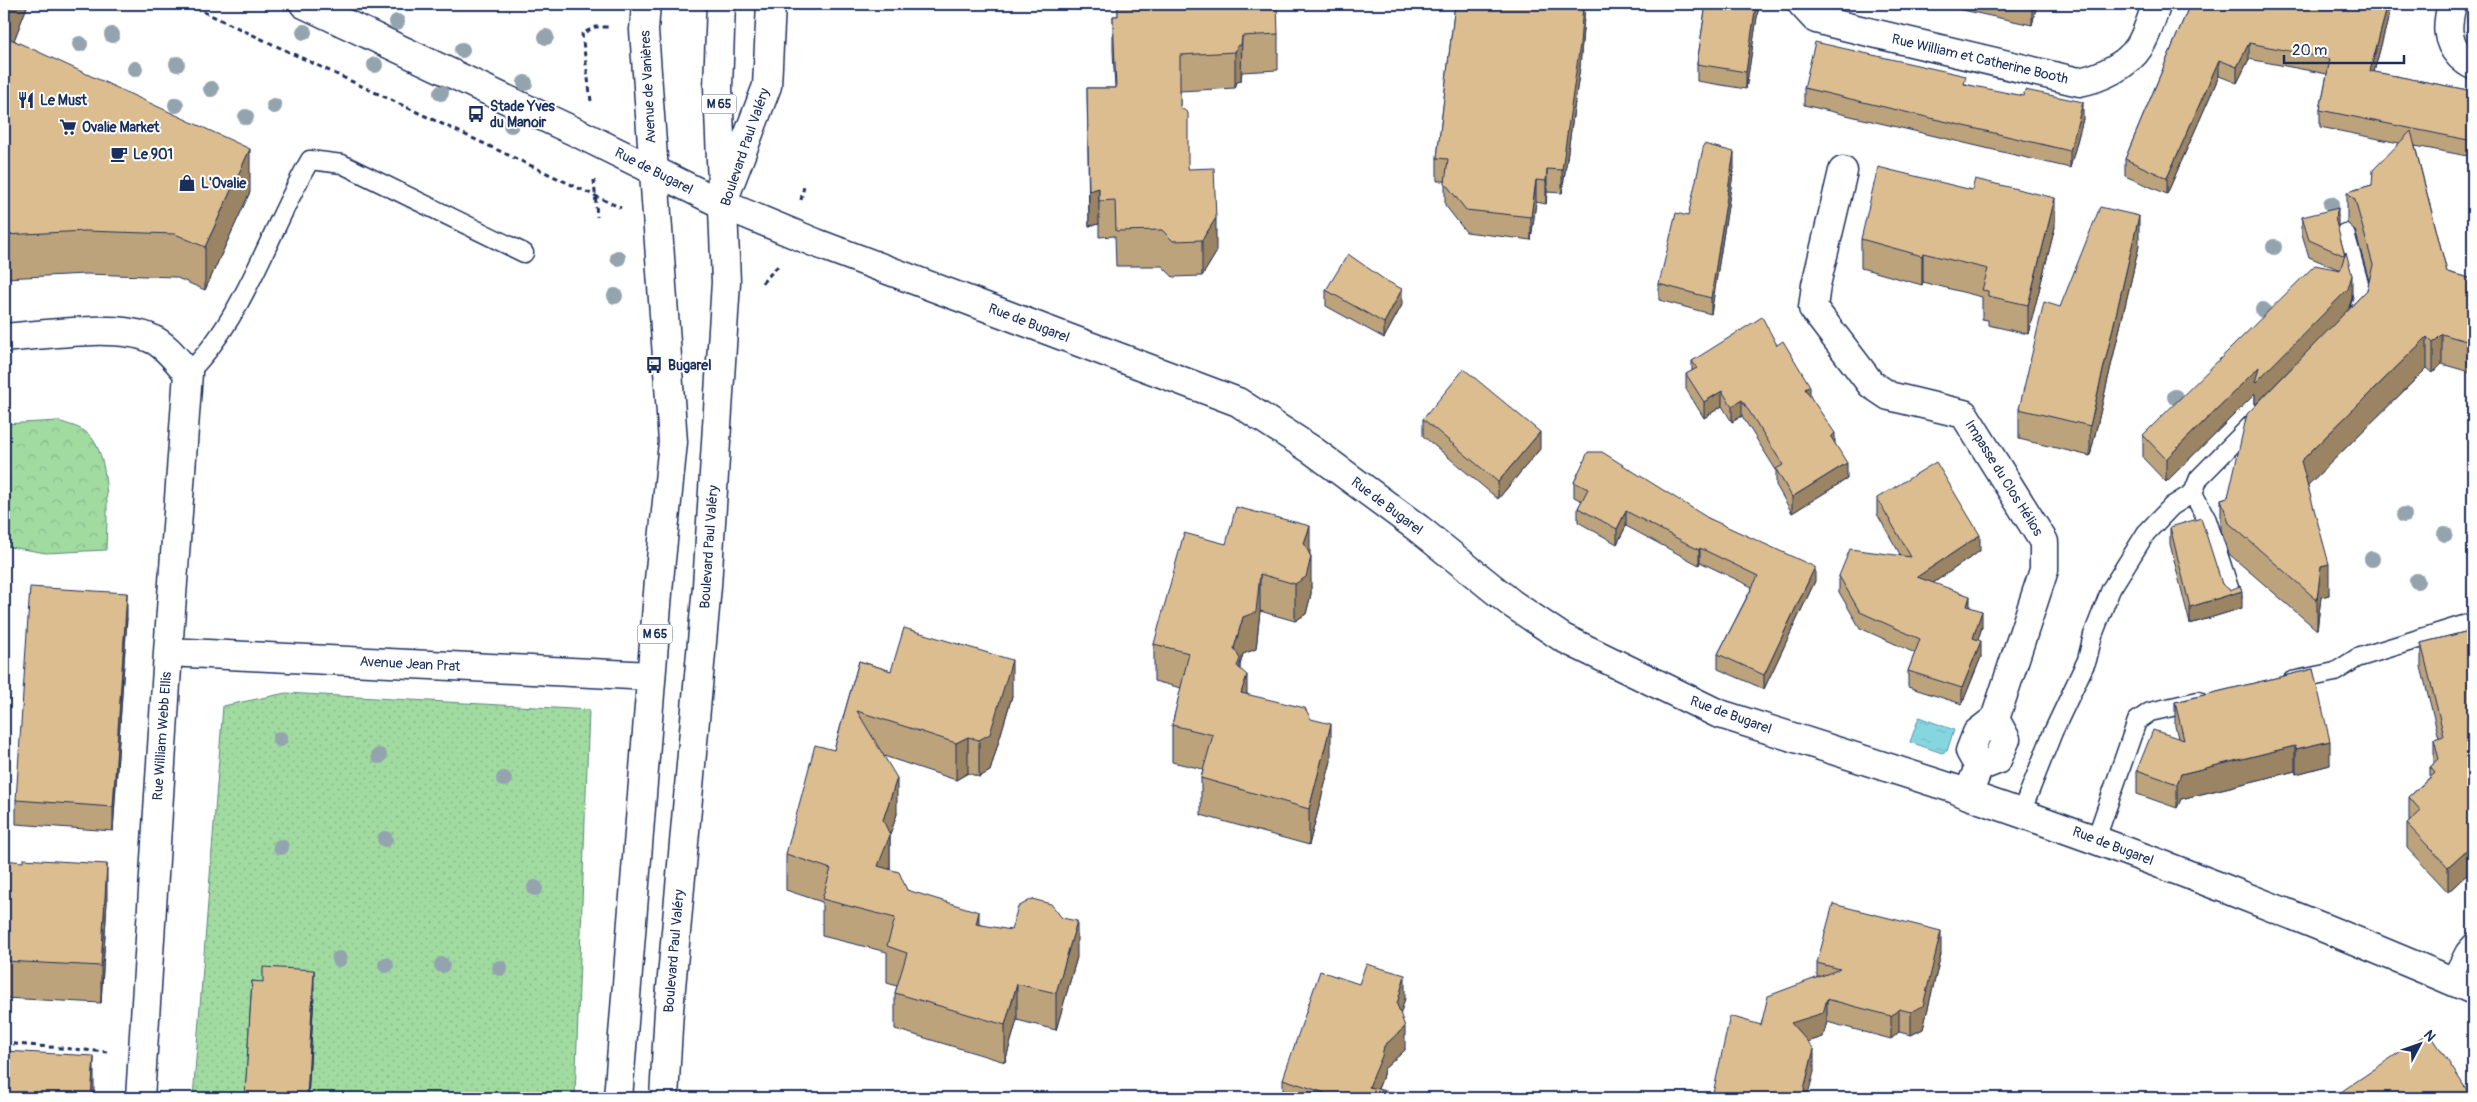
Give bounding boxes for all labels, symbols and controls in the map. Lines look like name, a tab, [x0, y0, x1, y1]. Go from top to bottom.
street label: Avenue de Vanières	[637, 29, 659, 144]
street label: Rue William et Catherine Booth	[1890, 30, 2070, 88]
scale bar	[2284, 32, 2404, 64]
text: 20 m	[2292, 41, 2327, 60]
street label: Boulevard Paul Valéry	[717, 86, 773, 208]
restaurant icon: Le Must	[16, 90, 36, 110]
place label: Le Must	[40, 92, 87, 109]
road number: M 65	[702, 95, 736, 114]
place label: Stade Yves du Manoir	[490, 98, 556, 131]
bus stop icon: Stade Yves du Manoir	[466, 104, 486, 124]
supermarket icon: Ovalie Market	[58, 117, 78, 137]
place label: Ovalie Market	[82, 119, 160, 136]
cafe icon: Le 901	[109, 144, 129, 164]
street label: Rue de Bugarel	[612, 144, 696, 198]
place label: Le 901	[133, 146, 173, 163]
shop icon: L'Ovalie	[177, 173, 197, 193]
place label: L'Ovalie	[201, 175, 247, 192]
street label: Rue de Bugarel	[986, 300, 1072, 346]
bus stop icon: Bugarel	[644, 355, 664, 375]
place label: Bugarel	[668, 357, 711, 374]
street label: Impasse du Clos Hélios	[1961, 417, 2047, 540]
street label: Rue de Bugarel	[1348, 473, 1426, 539]
street label: Boulevard Paul Valéry	[696, 485, 722, 609]
road number: M 65	[638, 624, 672, 644]
street label: Avenue Jean Prat	[359, 653, 461, 675]
street label: Rue William Webb Ellis	[149, 670, 175, 801]
street label: Rue de Bugarel	[1688, 692, 1774, 738]
street label: Rue de Bugarel	[2070, 823, 2156, 869]
street label: Boulevard Paul Valéry	[660, 889, 688, 1013]
north arrow	[2394, 1020, 2444, 1070]
text: N	[2420, 1027, 2439, 1045]

